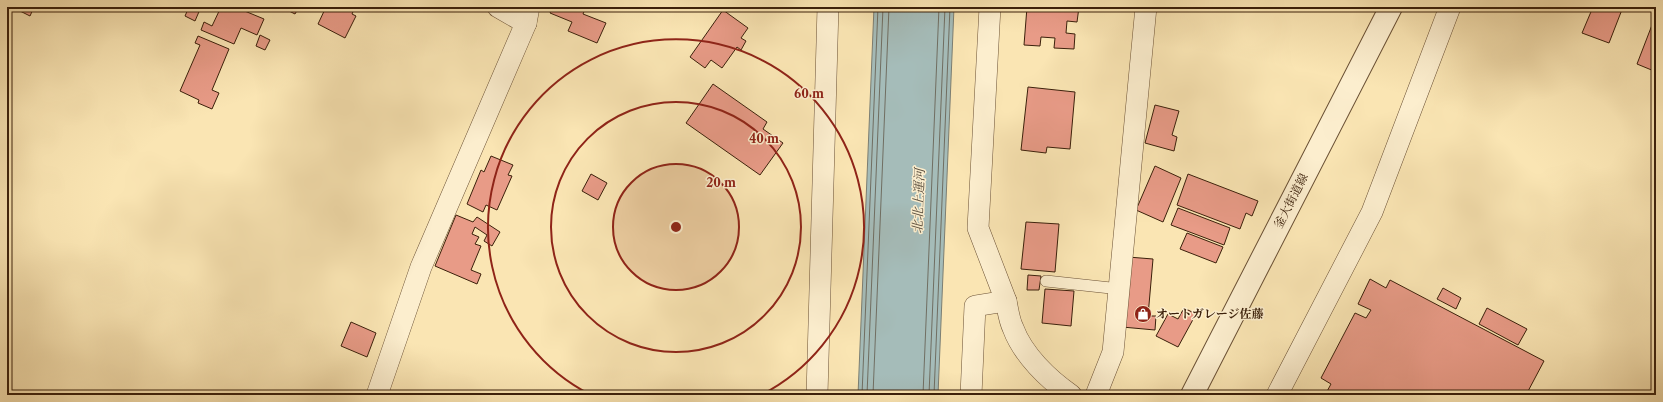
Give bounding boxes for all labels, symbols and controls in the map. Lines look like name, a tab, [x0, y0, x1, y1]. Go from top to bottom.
text: 60 m	[794, 86, 824, 101]
text: 40 m	[749, 131, 779, 146]
water label: 北北上運河	[909, 166, 927, 234]
street label: 釜大街道線	[1270, 171, 1311, 231]
text: 20 m	[706, 175, 736, 190]
centre of rings	[669, 220, 683, 234]
shop icon: オートガレージ佐藤	[1133, 304, 1153, 324]
place label: オートガレージ佐藤	[1156, 306, 1263, 321]

